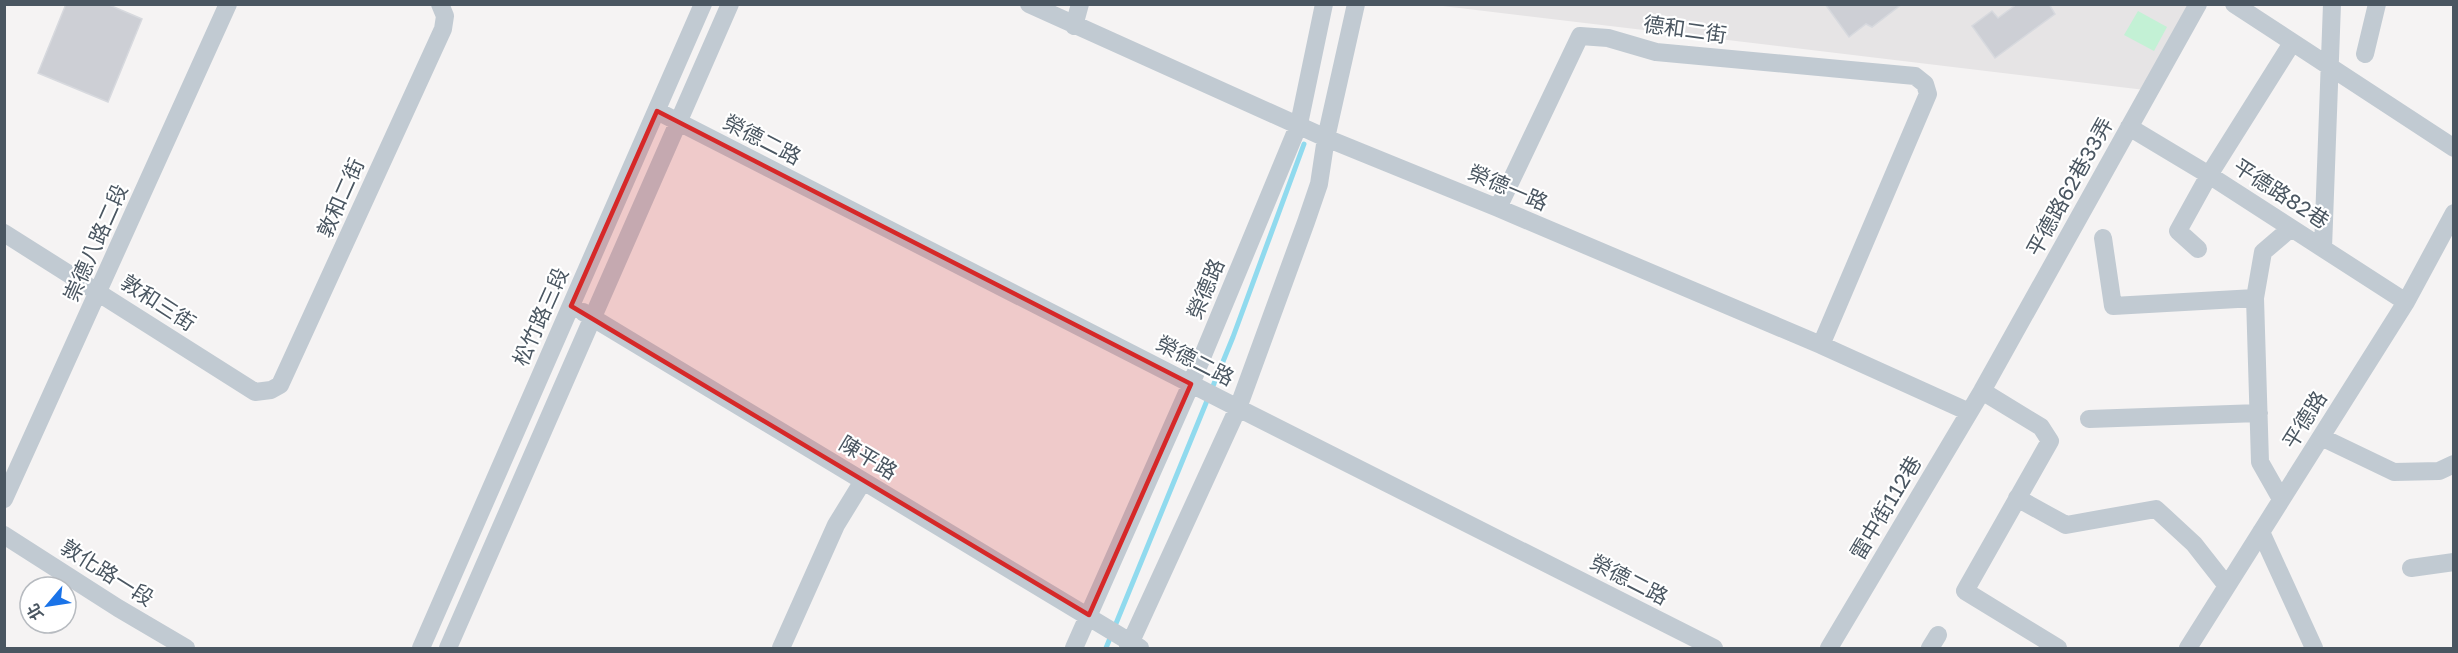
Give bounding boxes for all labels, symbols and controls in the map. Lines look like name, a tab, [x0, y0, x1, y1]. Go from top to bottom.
street label: 德和二街	[1642, 10, 1729, 48]
street label: 榮德二路	[719, 108, 806, 170]
street label: 平德路62巷33弄	[2020, 113, 2118, 260]
street label: 平德路82巷	[2229, 153, 2334, 234]
street label: 敦和二街	[311, 154, 369, 241]
street label: 榮德一路	[1465, 159, 1552, 215]
street label: 崇德八路二段	[58, 180, 133, 305]
street label: 榮德路	[1181, 255, 1229, 323]
street label: 松竹路三段	[507, 263, 573, 370]
street label: 敦和三街	[116, 268, 201, 336]
street label: 榮德二路	[1152, 329, 1239, 391]
street label: 平德路	[2276, 386, 2332, 453]
street label: 陳平路	[835, 430, 902, 485]
street label: 雷中街112巷	[1844, 451, 1926, 564]
street label: 敦化路一段	[56, 533, 159, 611]
street label: 榮德二路	[1586, 548, 1673, 610]
north arrow	[18, 575, 78, 635]
text: 北	[22, 600, 48, 624]

